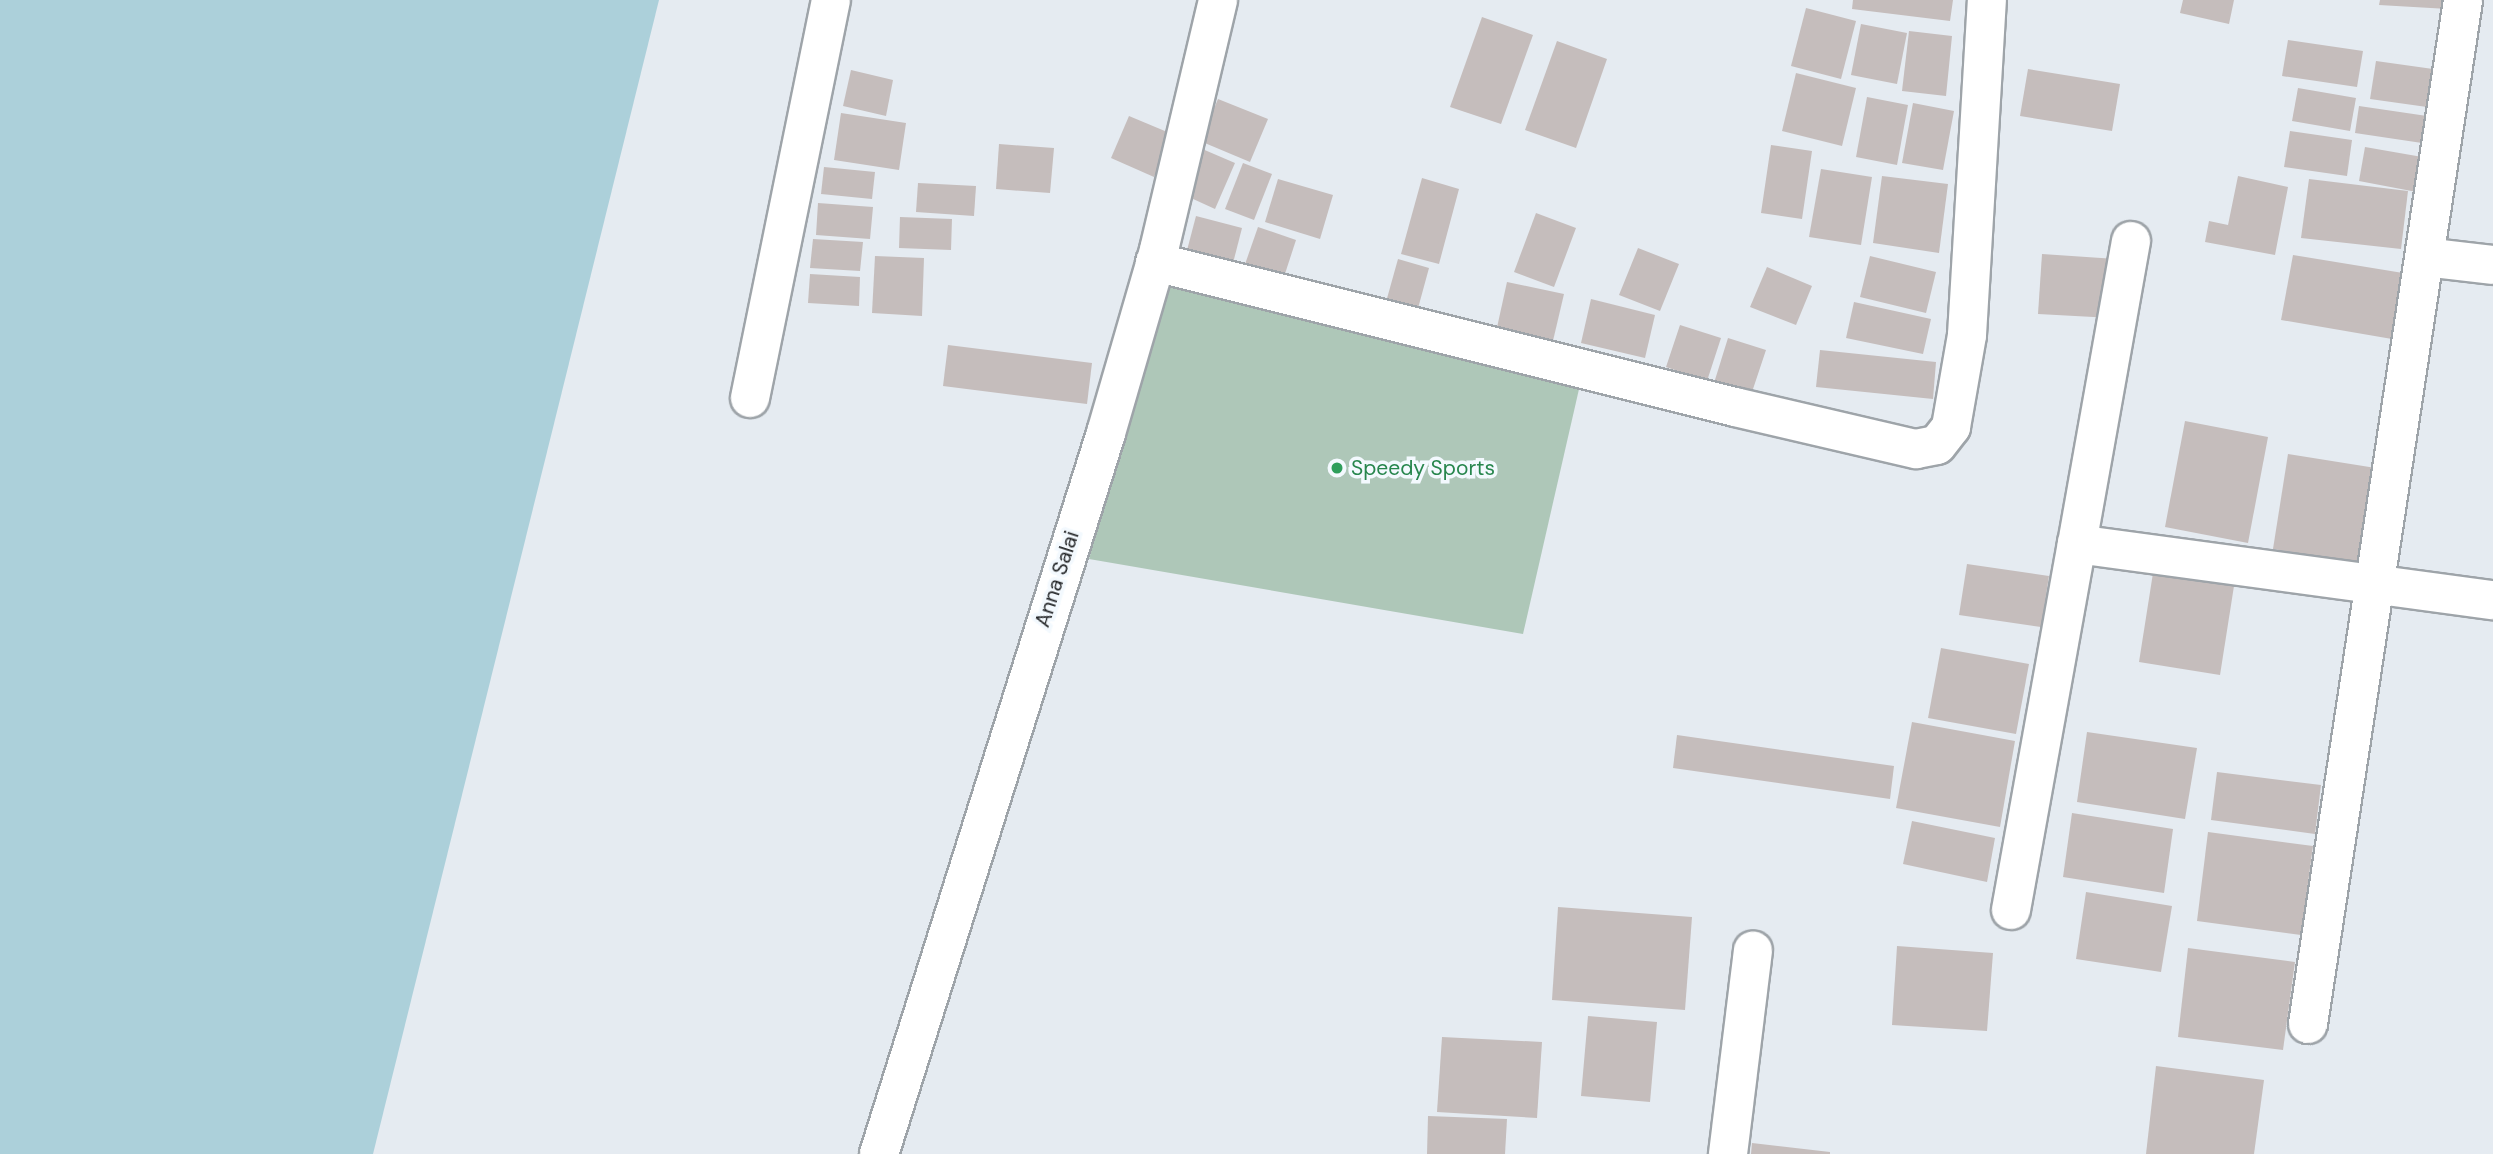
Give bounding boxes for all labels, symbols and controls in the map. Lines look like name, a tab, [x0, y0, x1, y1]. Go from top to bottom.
place label: Speedy Sports	[1351, 455, 1495, 481]
marker: Speedy Sports	[1329, 460, 1345, 476]
street label: Anna Salai	[1030, 528, 1084, 630]

